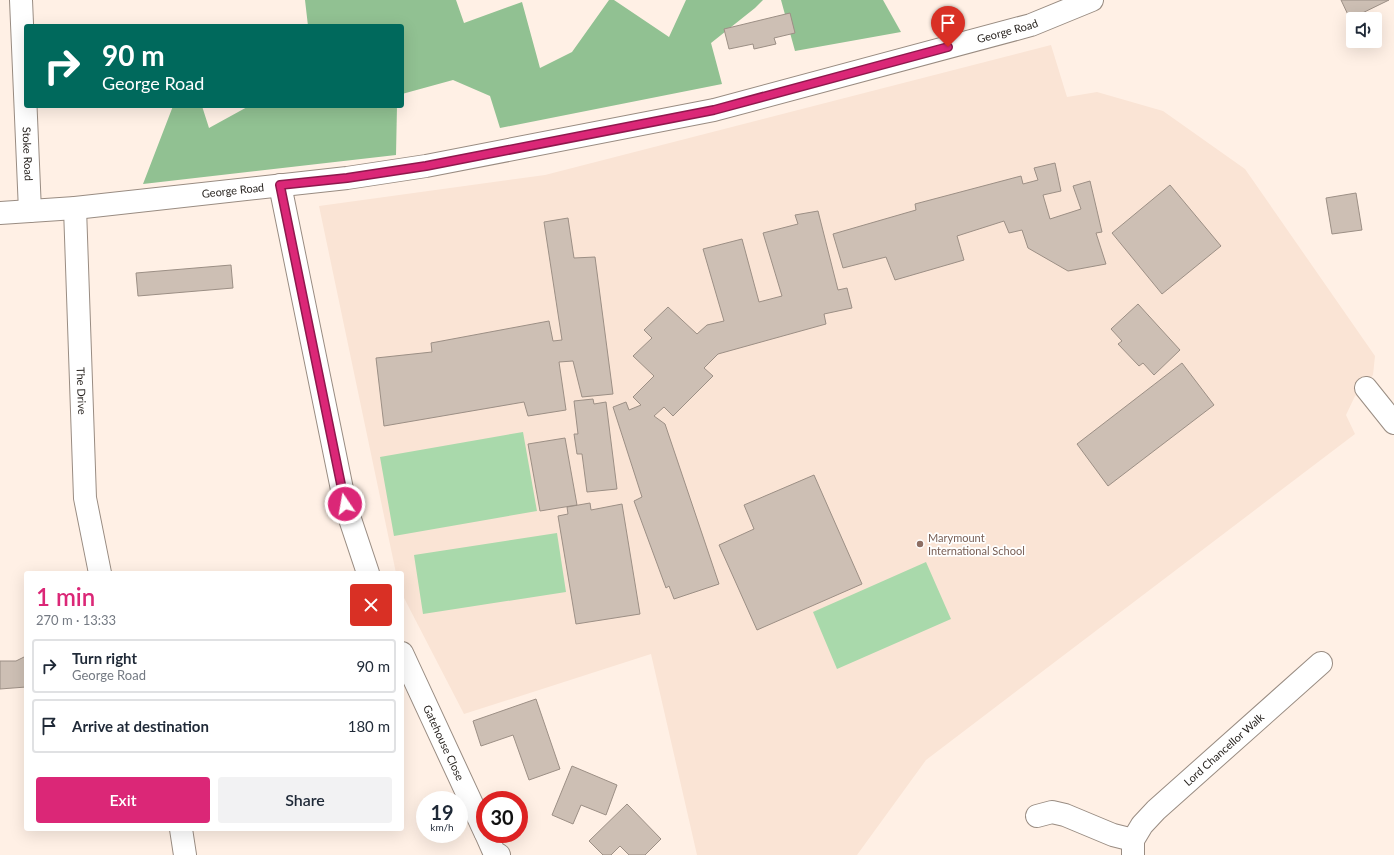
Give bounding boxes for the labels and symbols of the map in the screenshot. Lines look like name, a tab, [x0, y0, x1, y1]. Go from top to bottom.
pin	[931, 6, 965, 47]
street label: George Road	[975, 16, 1040, 45]
street label: Stoke Road	[20, 126, 36, 181]
street label: George Road	[201, 180, 265, 200]
street label: The Drive	[74, 367, 89, 415]
position arrow	[324, 483, 366, 525]
place label: Marymount International School	[928, 531, 1025, 557]
marker: Marymount International School	[915, 539, 925, 549]
street label: Gatehouse Close	[421, 703, 467, 783]
street label: Lord Chancellor Walk	[1181, 710, 1267, 788]
speed limit sign: 30	[476, 791, 528, 843]

